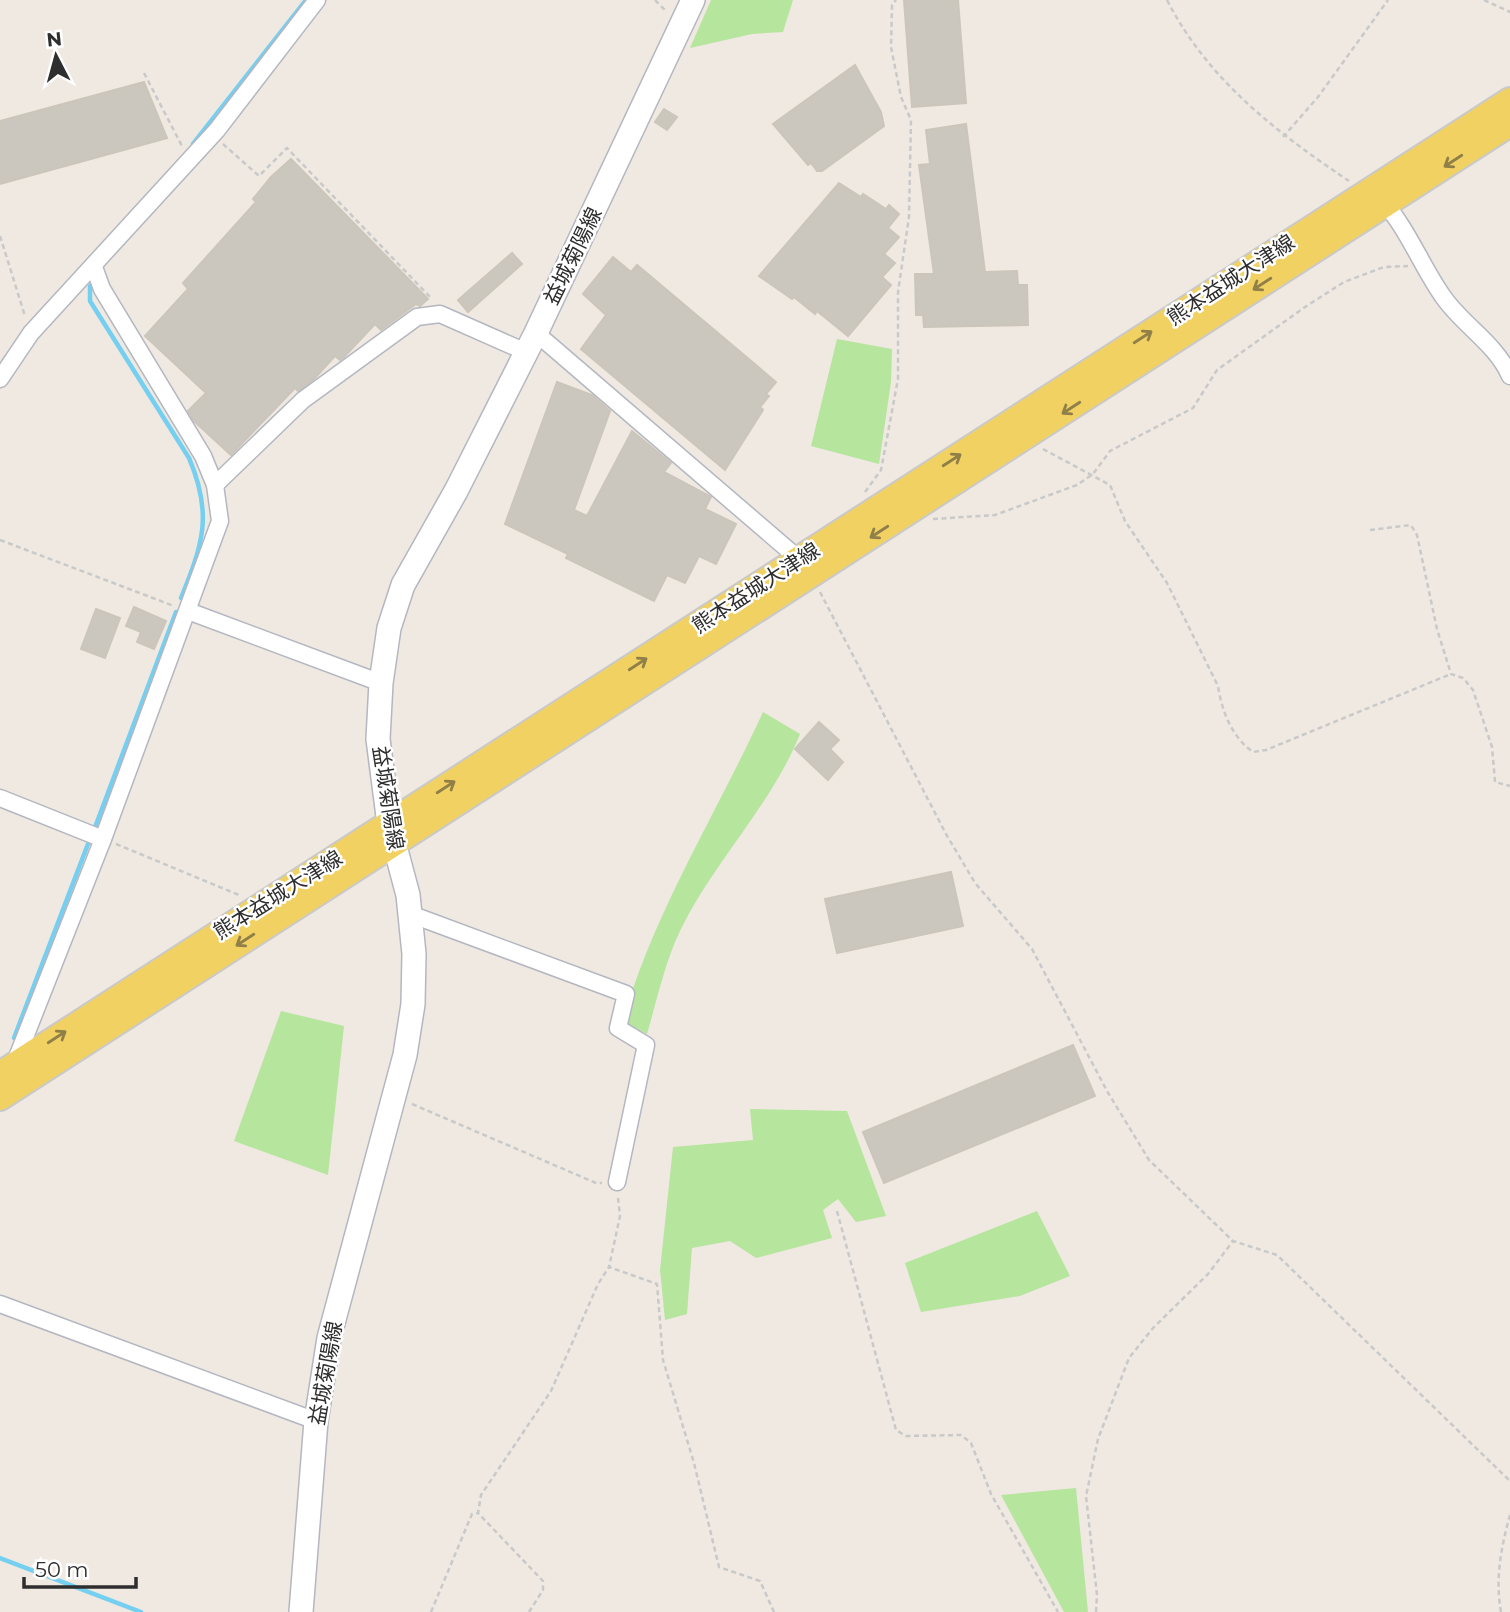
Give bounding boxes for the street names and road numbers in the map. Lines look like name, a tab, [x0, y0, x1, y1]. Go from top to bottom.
street label: 益城菊陽線	[538, 203, 607, 308]
street label: 熊本益城大津線	[1162, 229, 1299, 330]
street label: 熊本益城大津線	[687, 537, 824, 638]
street label: 益城菊陽線	[368, 744, 409, 852]
street label: 熊本益城大津線	[209, 845, 347, 944]
street label: 益城菊陽線	[304, 1319, 347, 1427]

